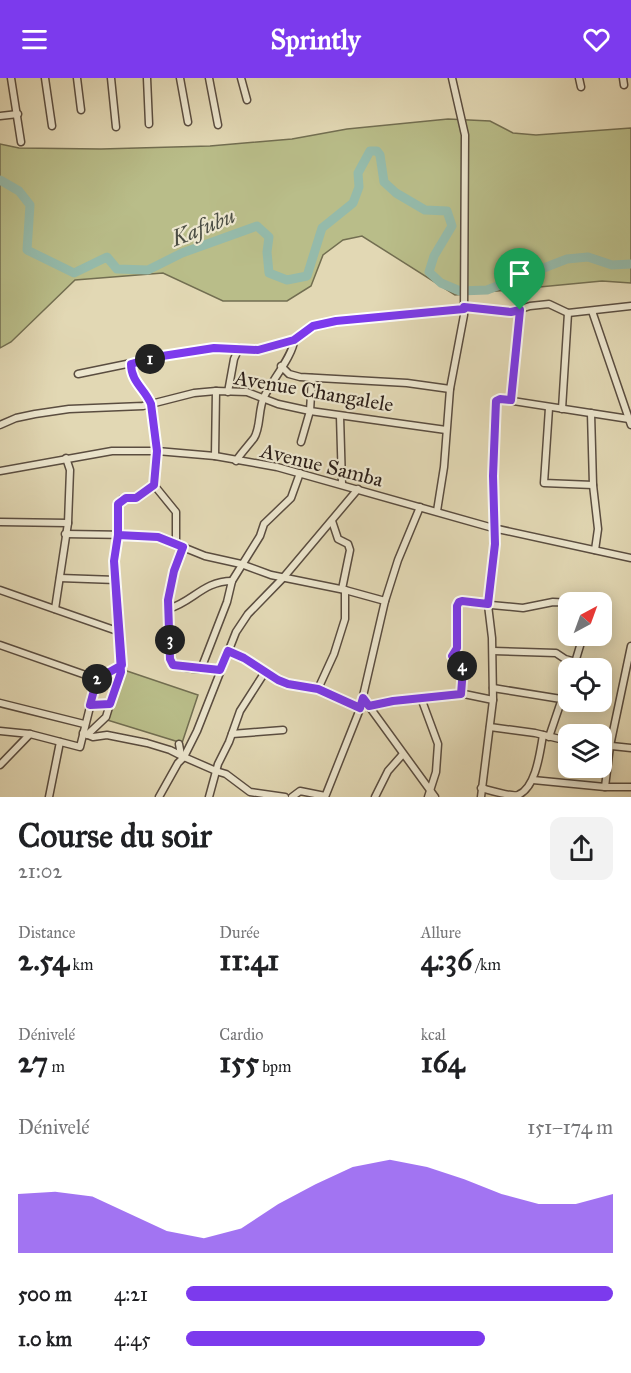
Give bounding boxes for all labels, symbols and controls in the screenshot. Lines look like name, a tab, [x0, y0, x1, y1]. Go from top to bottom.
icon: menu	[18, 23, 51, 56]
text: Sprintly	[270, 23, 361, 56]
icon: heart	[580, 23, 613, 56]
water label: Kafubu	[166, 202, 239, 252]
pin	[494, 248, 545, 310]
icon: arrive	[503, 257, 536, 290]
pin: 1	[135, 344, 165, 374]
text: 1	[147, 349, 153, 368]
street label: Avenue Changalele	[231, 364, 396, 418]
street label: Avenue Samba	[257, 437, 386, 493]
north arrow	[558, 592, 612, 646]
map controls	[558, 592, 612, 778]
pin: 3	[155, 625, 185, 655]
text: 3	[167, 630, 173, 649]
pin: 4	[447, 651, 477, 681]
text: 4	[458, 656, 466, 675]
button: locate	[558, 658, 612, 712]
pin: 2	[82, 664, 112, 694]
text: 2	[93, 669, 101, 688]
button: layers	[558, 724, 612, 778]
text: Course du soir	[18, 816, 212, 856]
button: share	[550, 817, 613, 880]
text: 21:02	[18, 859, 62, 883]
text: Distance	[18, 923, 75, 942]
text: Durée	[219, 923, 260, 942]
text: Allure	[421, 923, 461, 942]
text: 2.54	[18, 942, 69, 978]
text: 11:41	[219, 942, 279, 978]
text: 4:36	[421, 942, 472, 978]
text: km	[69, 955, 93, 974]
text: /km	[472, 955, 501, 974]
text: Dénivelé	[18, 1025, 75, 1044]
text: Cardio	[219, 1025, 263, 1044]
text: kcal	[421, 1025, 446, 1044]
text: 27	[18, 1044, 48, 1080]
text: 155	[219, 1044, 259, 1080]
text: 164	[421, 1044, 465, 1080]
text: m	[48, 1057, 65, 1076]
text: bpm	[259, 1057, 291, 1076]
text: Dénivelé	[18, 1115, 90, 1139]
text: 151–174 m	[527, 1115, 613, 1139]
text: 500 m	[18, 1282, 72, 1306]
text: 4:21	[114, 1282, 148, 1306]
text: 1.0 km	[18, 1327, 72, 1351]
text: 4:45	[114, 1327, 151, 1351]

